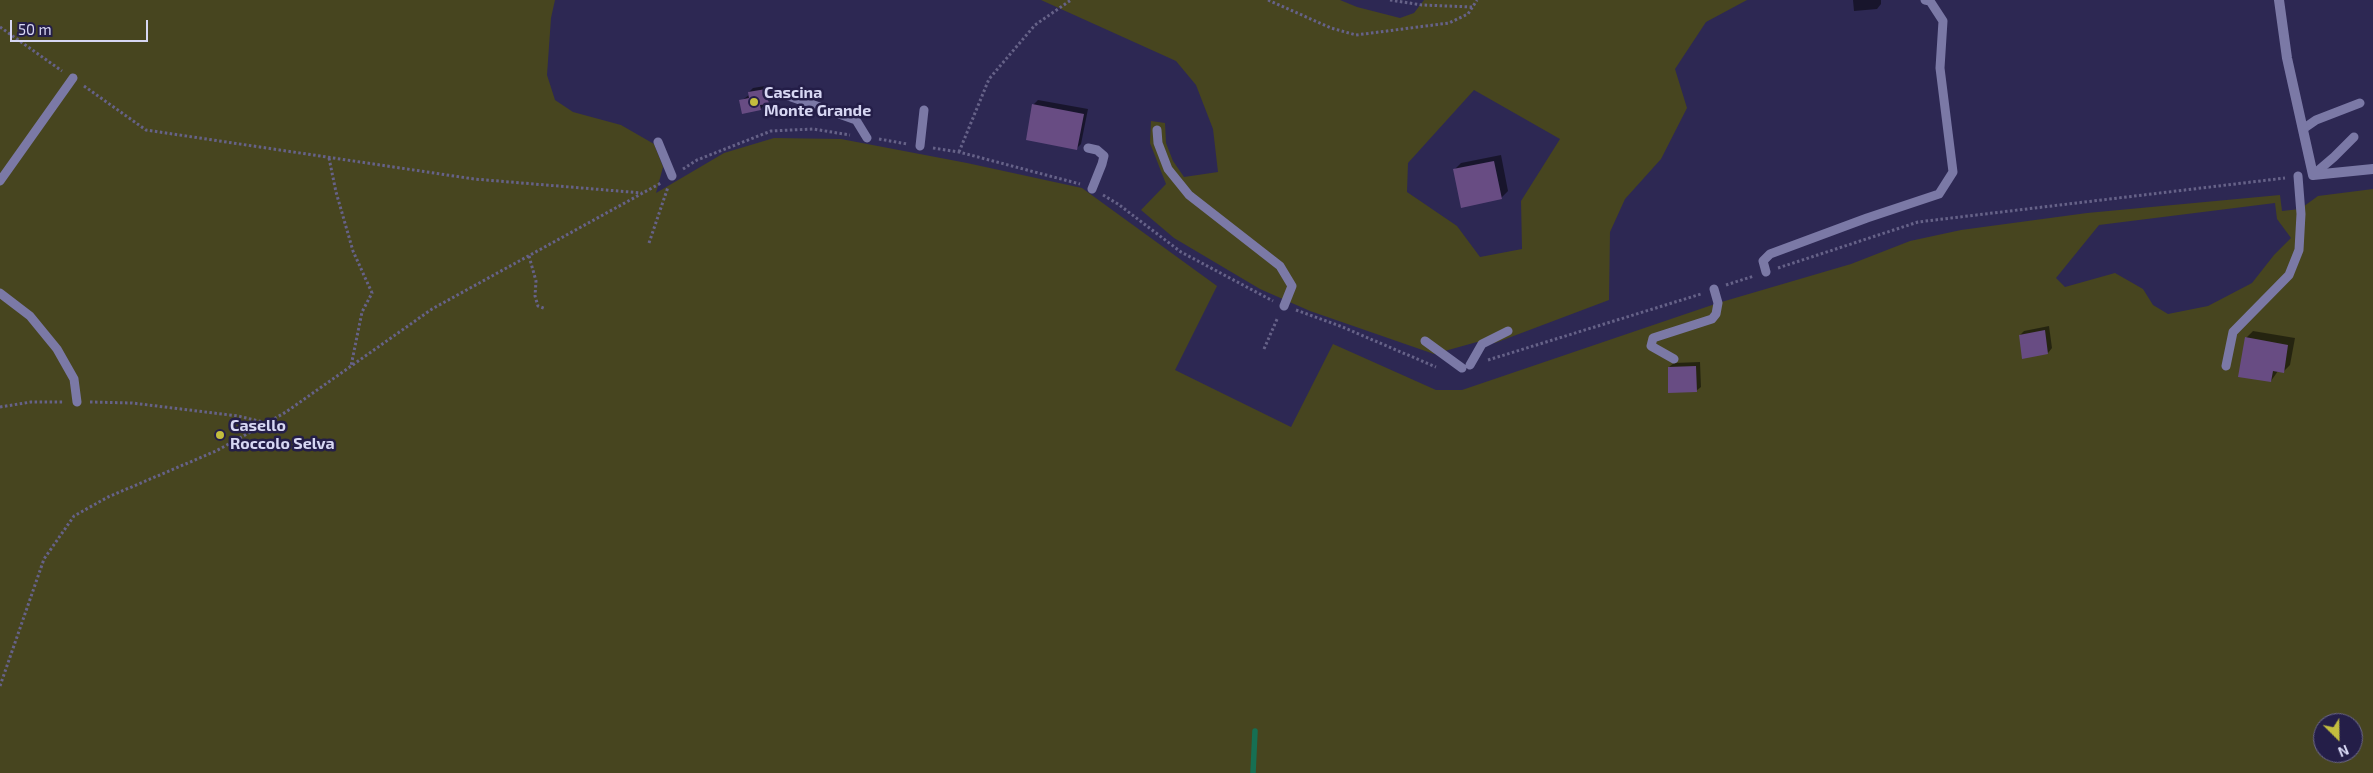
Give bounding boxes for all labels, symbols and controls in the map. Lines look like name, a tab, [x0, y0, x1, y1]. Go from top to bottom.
scale bar	[12, 10, 150, 42]
text: 50 m	[18, 20, 52, 38]
place label: Cascina Monte Grande	[764, 83, 871, 121]
marker: Cascina Monte Grande	[748, 96, 760, 108]
place label: Casello Roccolo Selva	[230, 416, 335, 454]
marker: Casello Roccolo Selva	[214, 429, 226, 441]
north arrow	[2313, 713, 2363, 763]
text: N	[2336, 742, 2352, 761]

